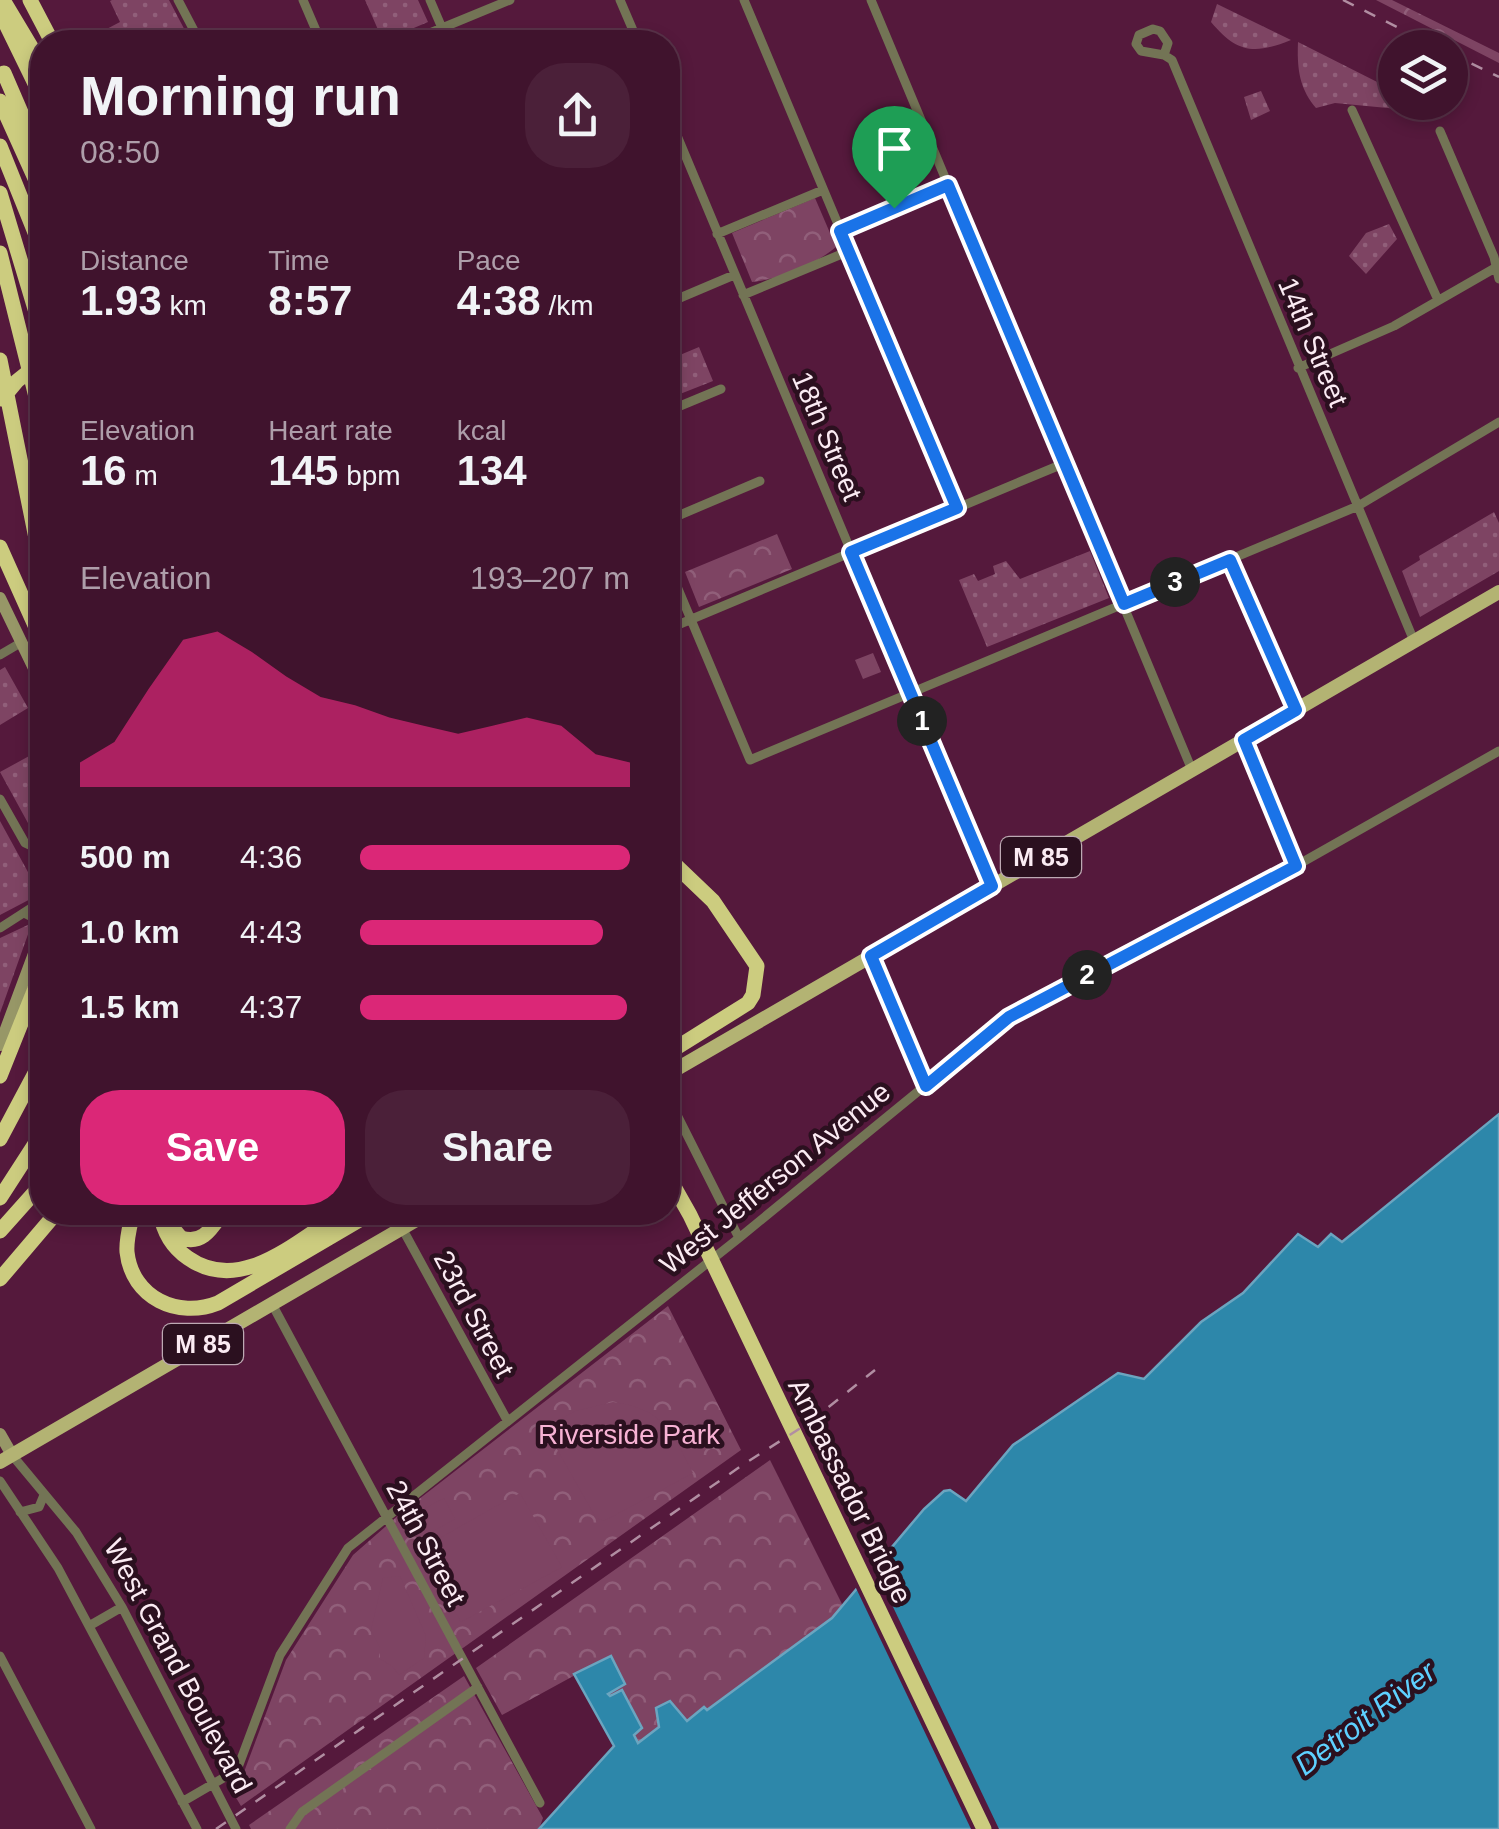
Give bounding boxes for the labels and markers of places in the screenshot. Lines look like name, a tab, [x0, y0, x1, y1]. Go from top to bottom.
pin	[852, 106, 937, 209]
pin: 3	[1150, 557, 1200, 607]
pin: 1	[897, 696, 947, 746]
pin: 2	[1062, 950, 1112, 1000]

